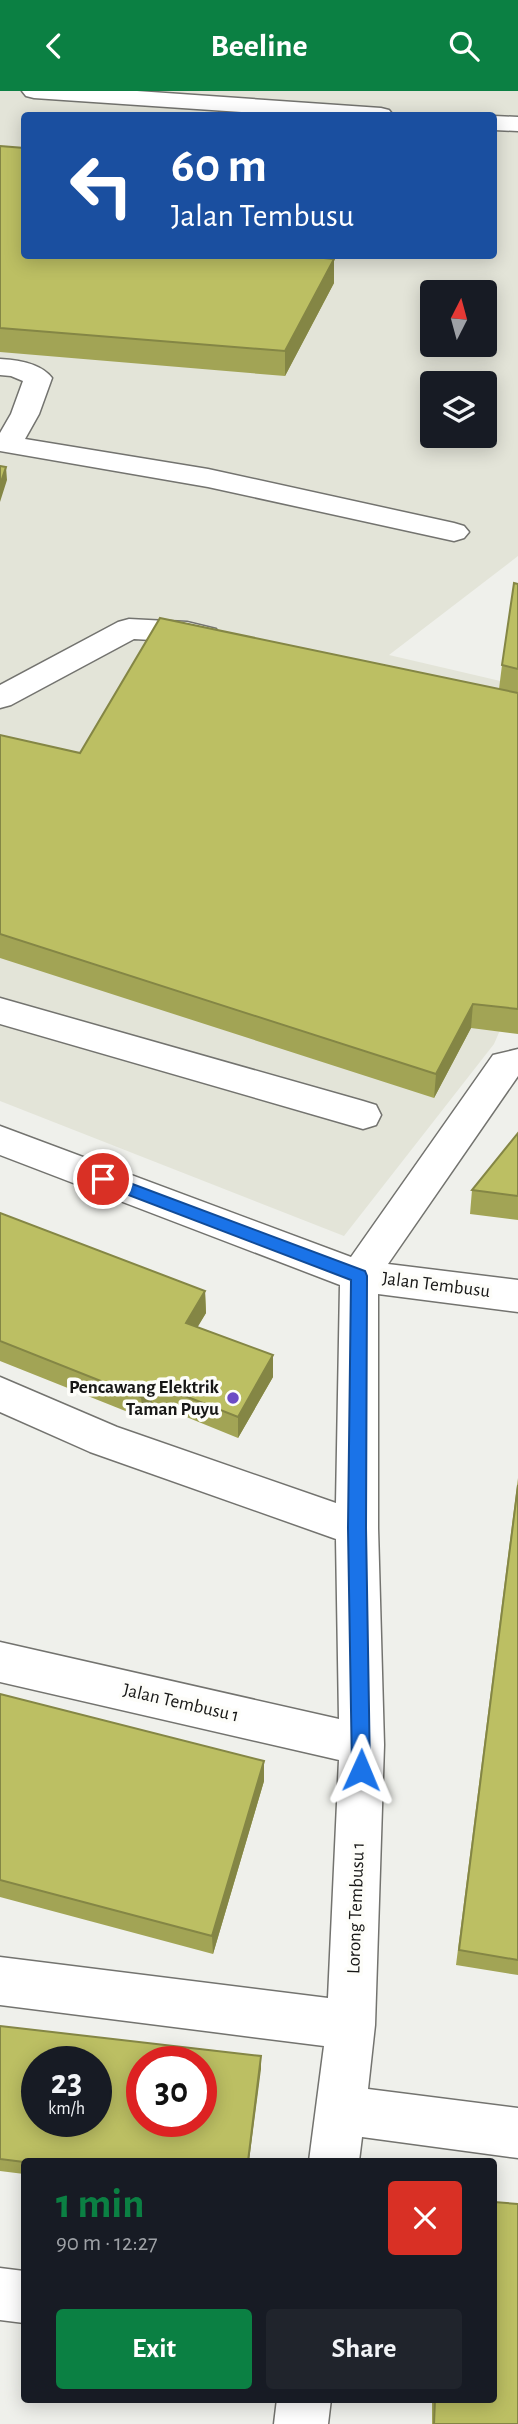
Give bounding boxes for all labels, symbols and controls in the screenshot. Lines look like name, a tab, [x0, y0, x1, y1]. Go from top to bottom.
icon: back	[35, 27, 73, 65]
icon: search	[445, 27, 483, 65]
text: Beeline	[210, 30, 308, 62]
icon: left	[56, 140, 147, 231]
text: 60 m	[171, 142, 267, 191]
text: Jalan Tembusu	[171, 200, 354, 232]
north arrow	[420, 280, 497, 357]
map controls	[420, 280, 497, 448]
button: layers	[420, 371, 497, 448]
pin	[73, 1149, 133, 1209]
icon: arrive	[84, 1160, 122, 1198]
street label: Jalan Tembusu	[381, 1269, 491, 1301]
place label: Pencawang Elektrik Taman Puyu	[69, 1378, 220, 1419]
marker: Pencawang Elektrik Taman Puyu	[225, 1390, 241, 1406]
street label: Jalan Tembusu 1	[121, 1680, 241, 1726]
position arrow	[324, 1733, 398, 1807]
street label: Lorong Tembusu 1	[344, 1842, 368, 1974]
speed limit sign: 30	[126, 2046, 217, 2137]
text: 23	[51, 2065, 82, 2100]
text: km/h	[48, 2100, 85, 2118]
button: close	[388, 2181, 462, 2255]
text: 1 min	[56, 2183, 145, 2225]
text: 90 m · 12:27	[56, 2232, 158, 2255]
button: Exit	[56, 2309, 252, 2389]
button: Share	[266, 2309, 462, 2389]

